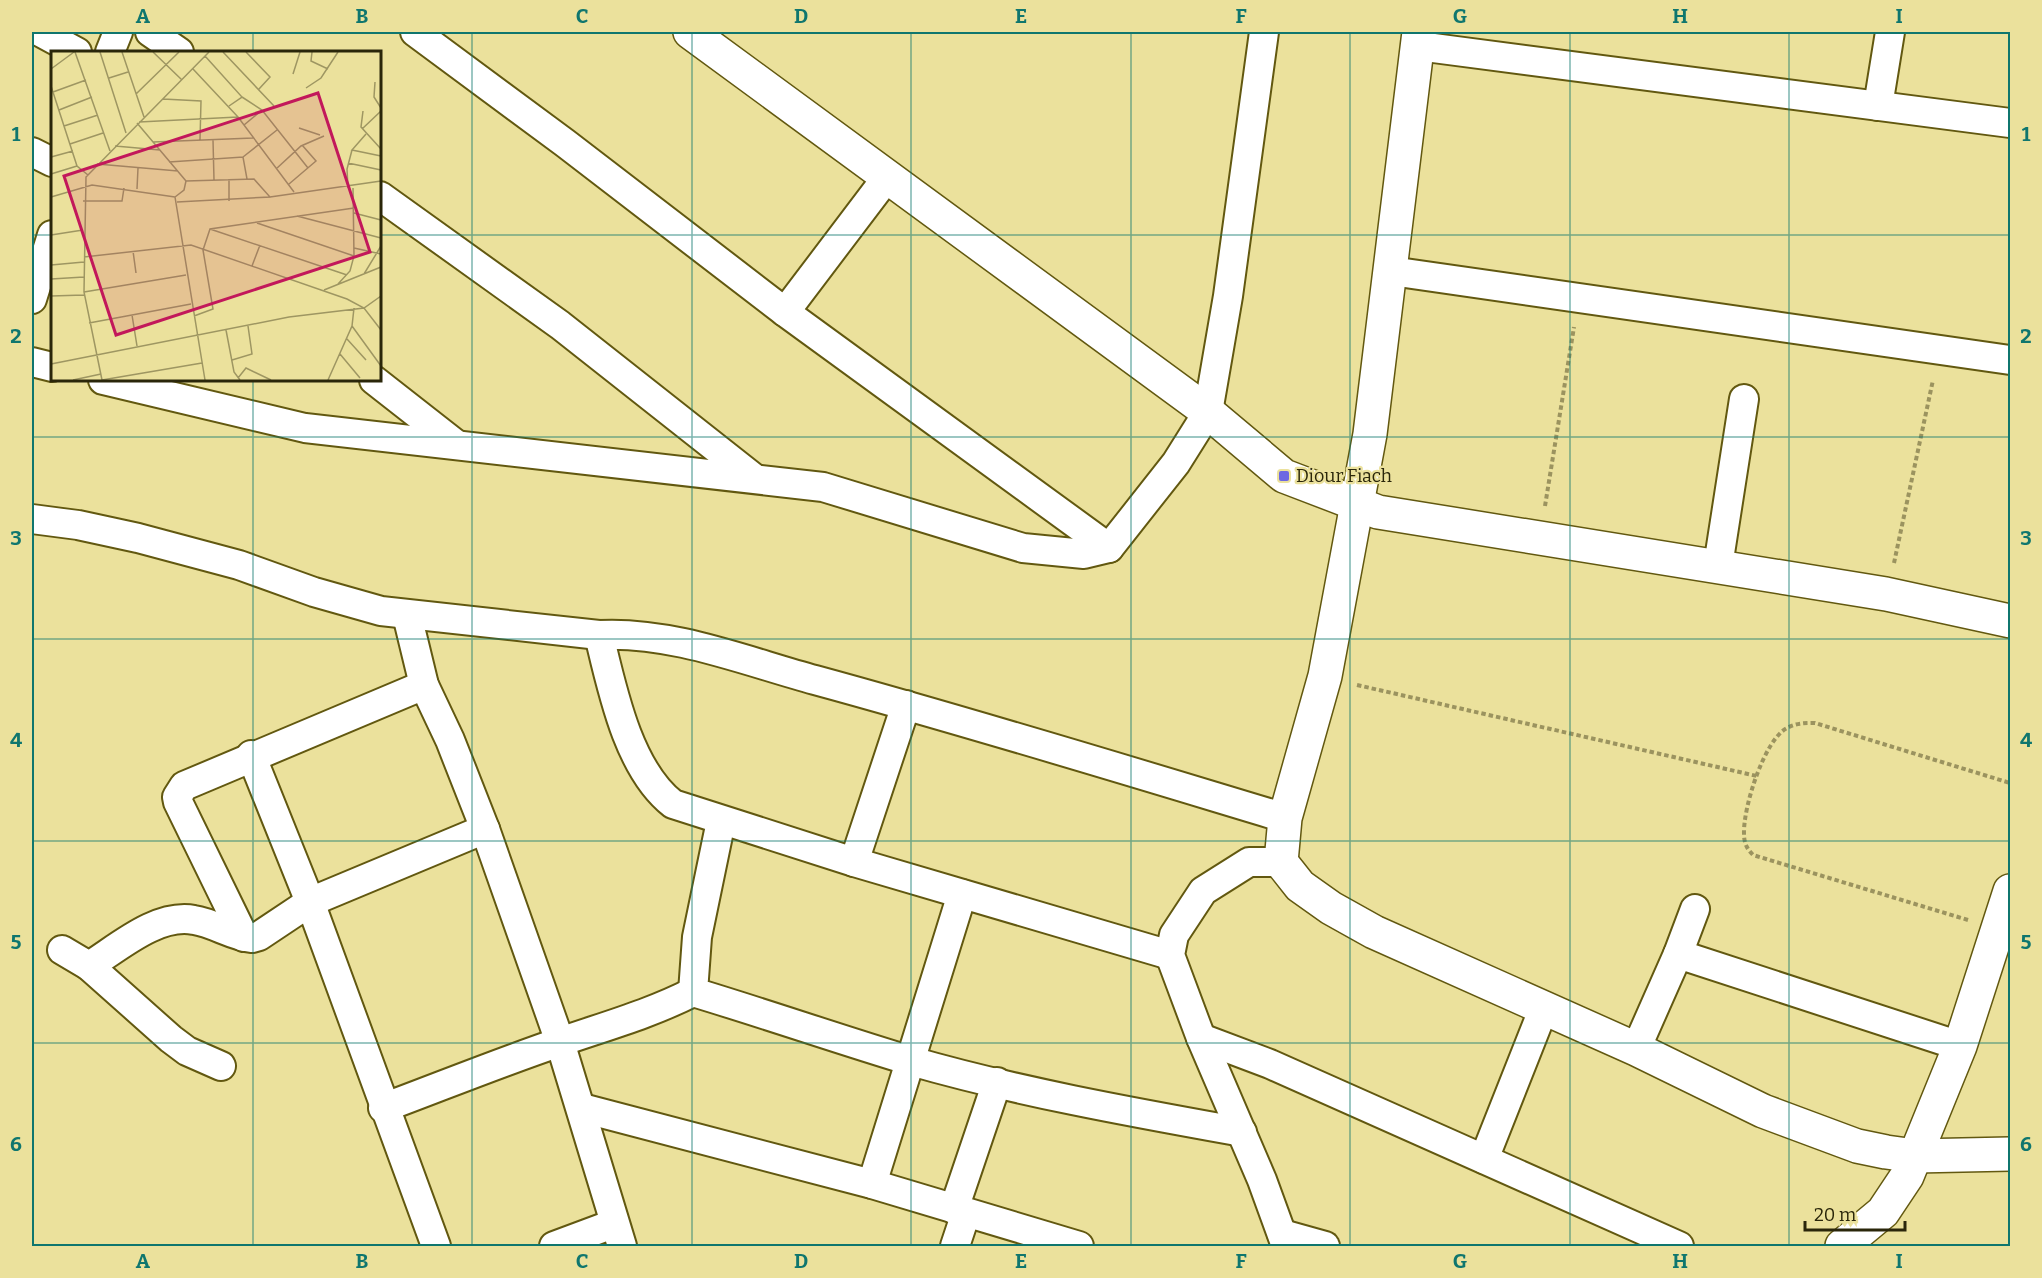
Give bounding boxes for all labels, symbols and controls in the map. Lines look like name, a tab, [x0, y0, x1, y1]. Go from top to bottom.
text: A	[136, 4, 151, 28]
text: B	[356, 4, 369, 28]
text: C	[576, 4, 588, 28]
text: D	[794, 4, 808, 28]
text: E	[1015, 4, 1027, 28]
text: F	[1235, 4, 1247, 28]
text: G	[1453, 4, 1467, 28]
text: H	[1672, 4, 1688, 28]
text: I	[1895, 4, 1903, 28]
inset map	[51, 51, 381, 381]
text: 1	[12, 122, 21, 146]
text: 1	[2022, 122, 2031, 146]
text: 2	[10, 324, 22, 348]
text: 2	[2020, 324, 2032, 348]
place label: Diour Fiach	[1296, 465, 1392, 487]
marker: Diour Fiach	[1277, 469, 1291, 483]
text: 3	[10, 526, 22, 550]
text: 3	[2020, 526, 2032, 550]
text: 4	[10, 728, 22, 752]
text: 4	[2020, 728, 2032, 752]
text: 5	[11, 930, 22, 954]
text: 5	[2021, 930, 2032, 954]
text: 6	[10, 1132, 22, 1156]
text: 6	[2020, 1132, 2032, 1156]
scale bar	[1805, 1194, 1906, 1232]
text: 20 m	[1814, 1204, 1856, 1226]
text: A	[136, 1249, 151, 1273]
text: B	[356, 1249, 369, 1273]
text: C	[576, 1249, 588, 1273]
text: D	[794, 1249, 808, 1273]
text: E	[1015, 1249, 1027, 1273]
text: F	[1235, 1249, 1247, 1273]
text: G	[1453, 1249, 1467, 1273]
text: H	[1672, 1249, 1688, 1273]
text: I	[1895, 1249, 1903, 1273]

